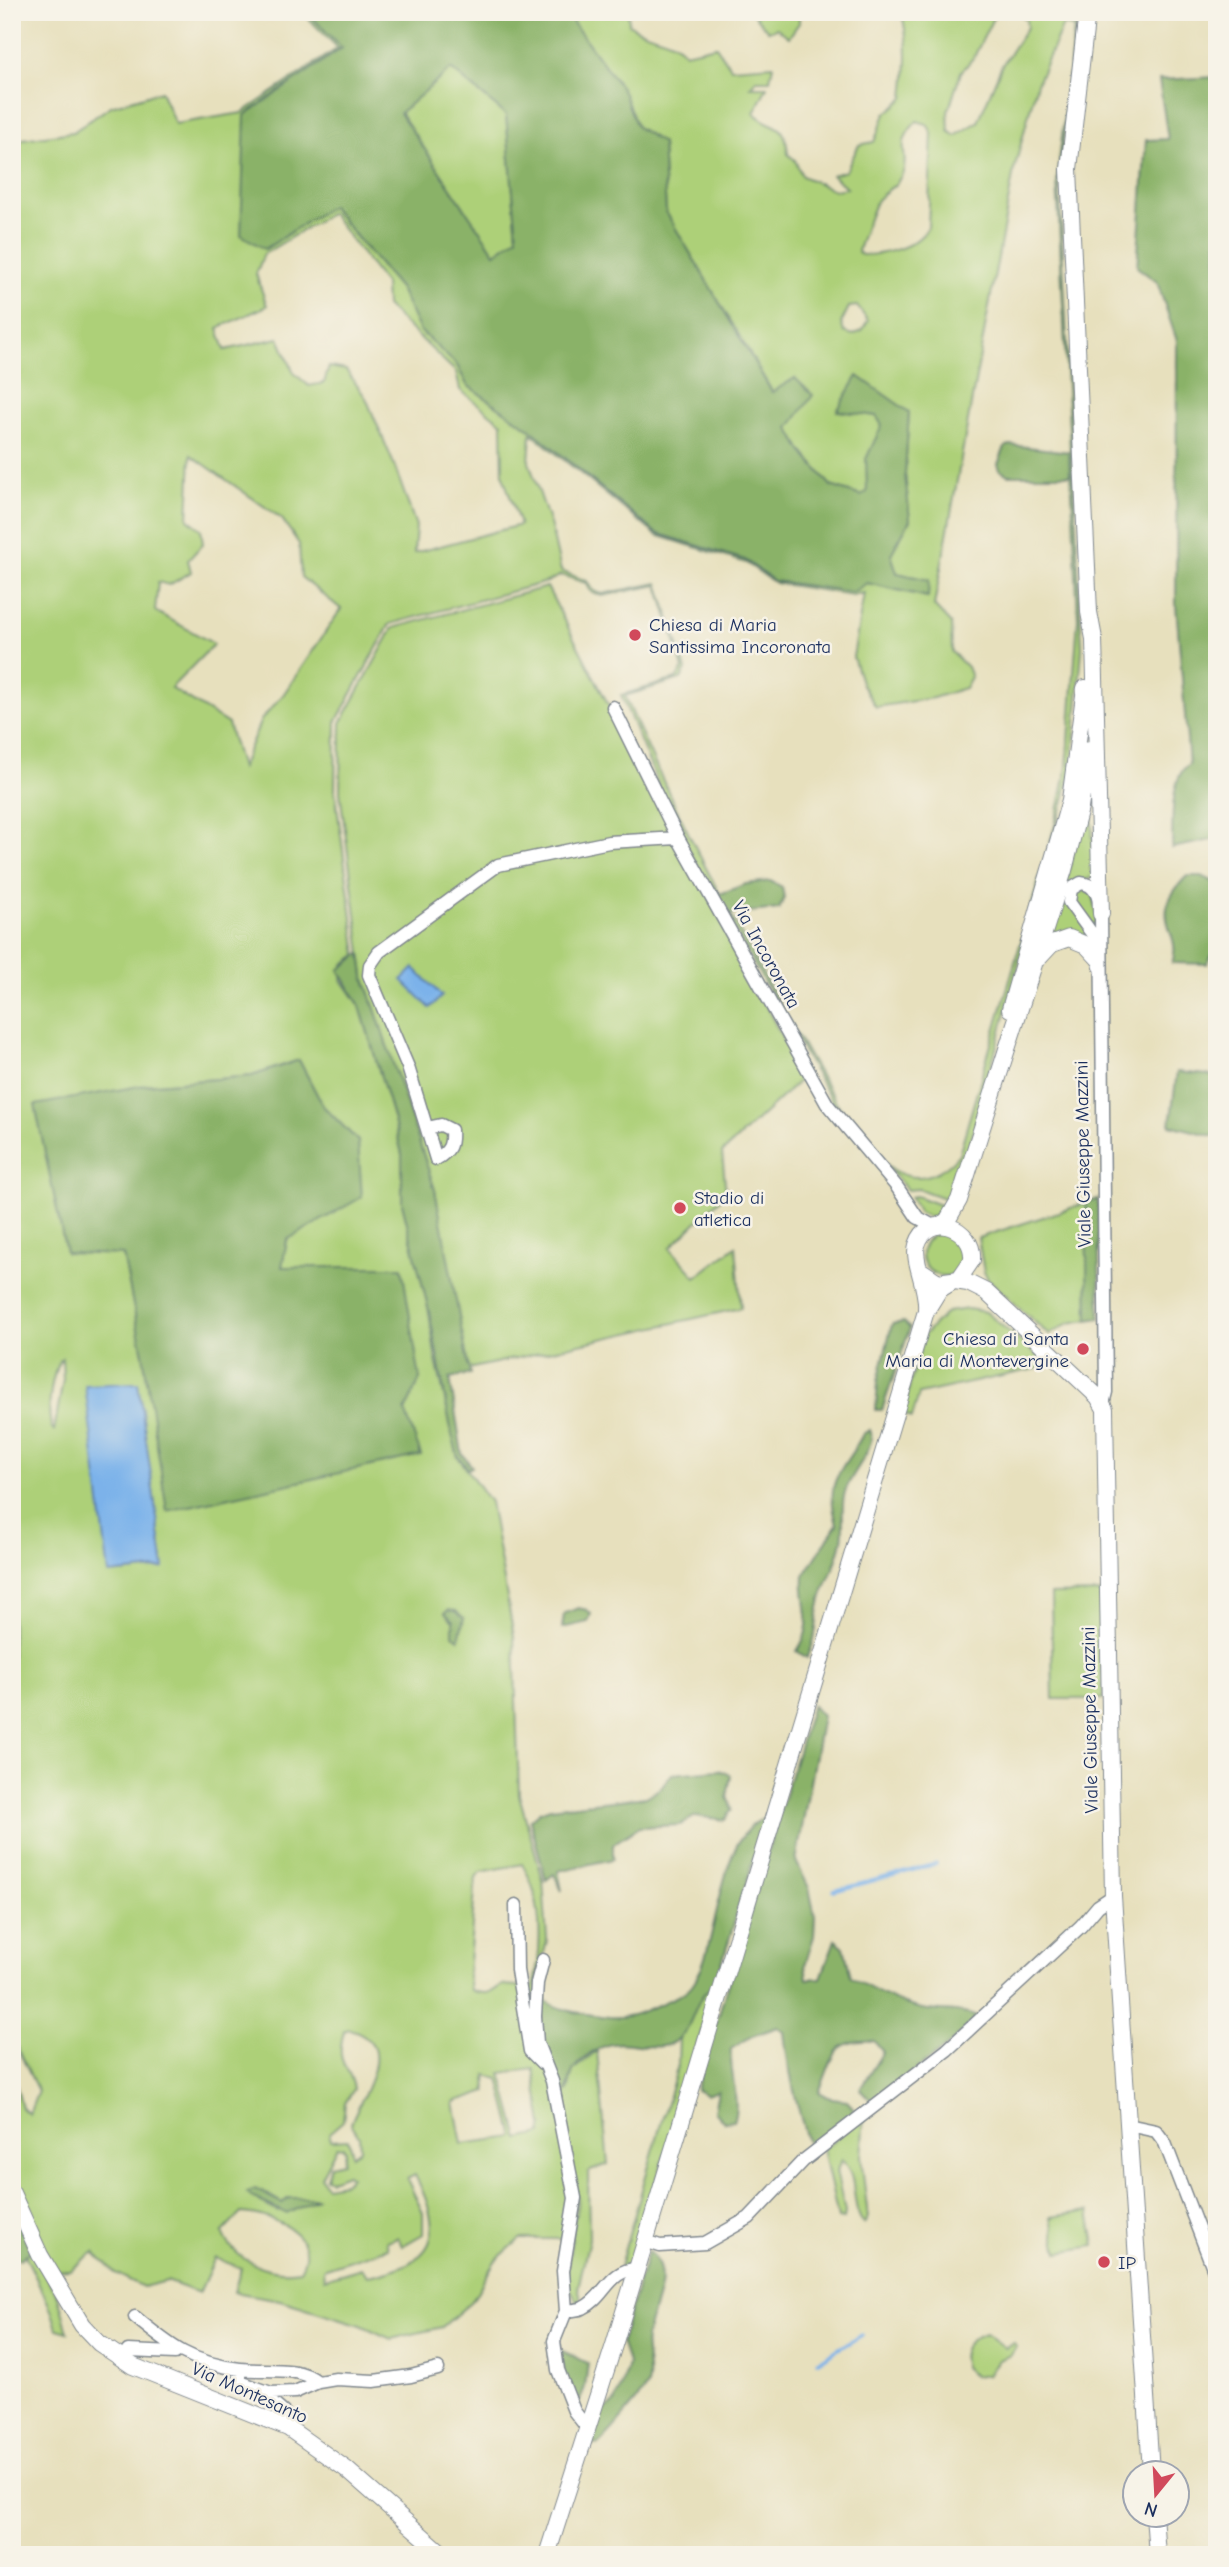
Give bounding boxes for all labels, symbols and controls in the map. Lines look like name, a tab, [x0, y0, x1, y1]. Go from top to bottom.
place label: Chiesa di Maria Santissima Incoronata	[649, 614, 831, 658]
marker: Chiesa di Maria Santissima Incoronata	[627, 627, 643, 643]
street label: Via Incoronata	[727, 897, 805, 1012]
street label: Viale Giuseppe Mazzini	[1070, 1060, 1096, 1248]
place label: Stadio di atletica	[694, 1187, 764, 1231]
marker: Stadio di atletica	[672, 1200, 688, 1216]
place label: Chiesa di Santa Maria di Montevergine	[885, 1328, 1069, 1372]
marker: Chiesa di Santa Maria di Montevergine	[1075, 1341, 1091, 1357]
street label: Viale Giuseppe Mazzini	[1077, 1626, 1103, 1814]
place label: IP	[1118, 2252, 1136, 2274]
marker: IP	[1096, 2254, 1112, 2270]
street label: Via Montesanto	[188, 2358, 311, 2428]
north arrow	[1120, 2458, 1190, 2528]
text: N	[1142, 2497, 1160, 2522]

